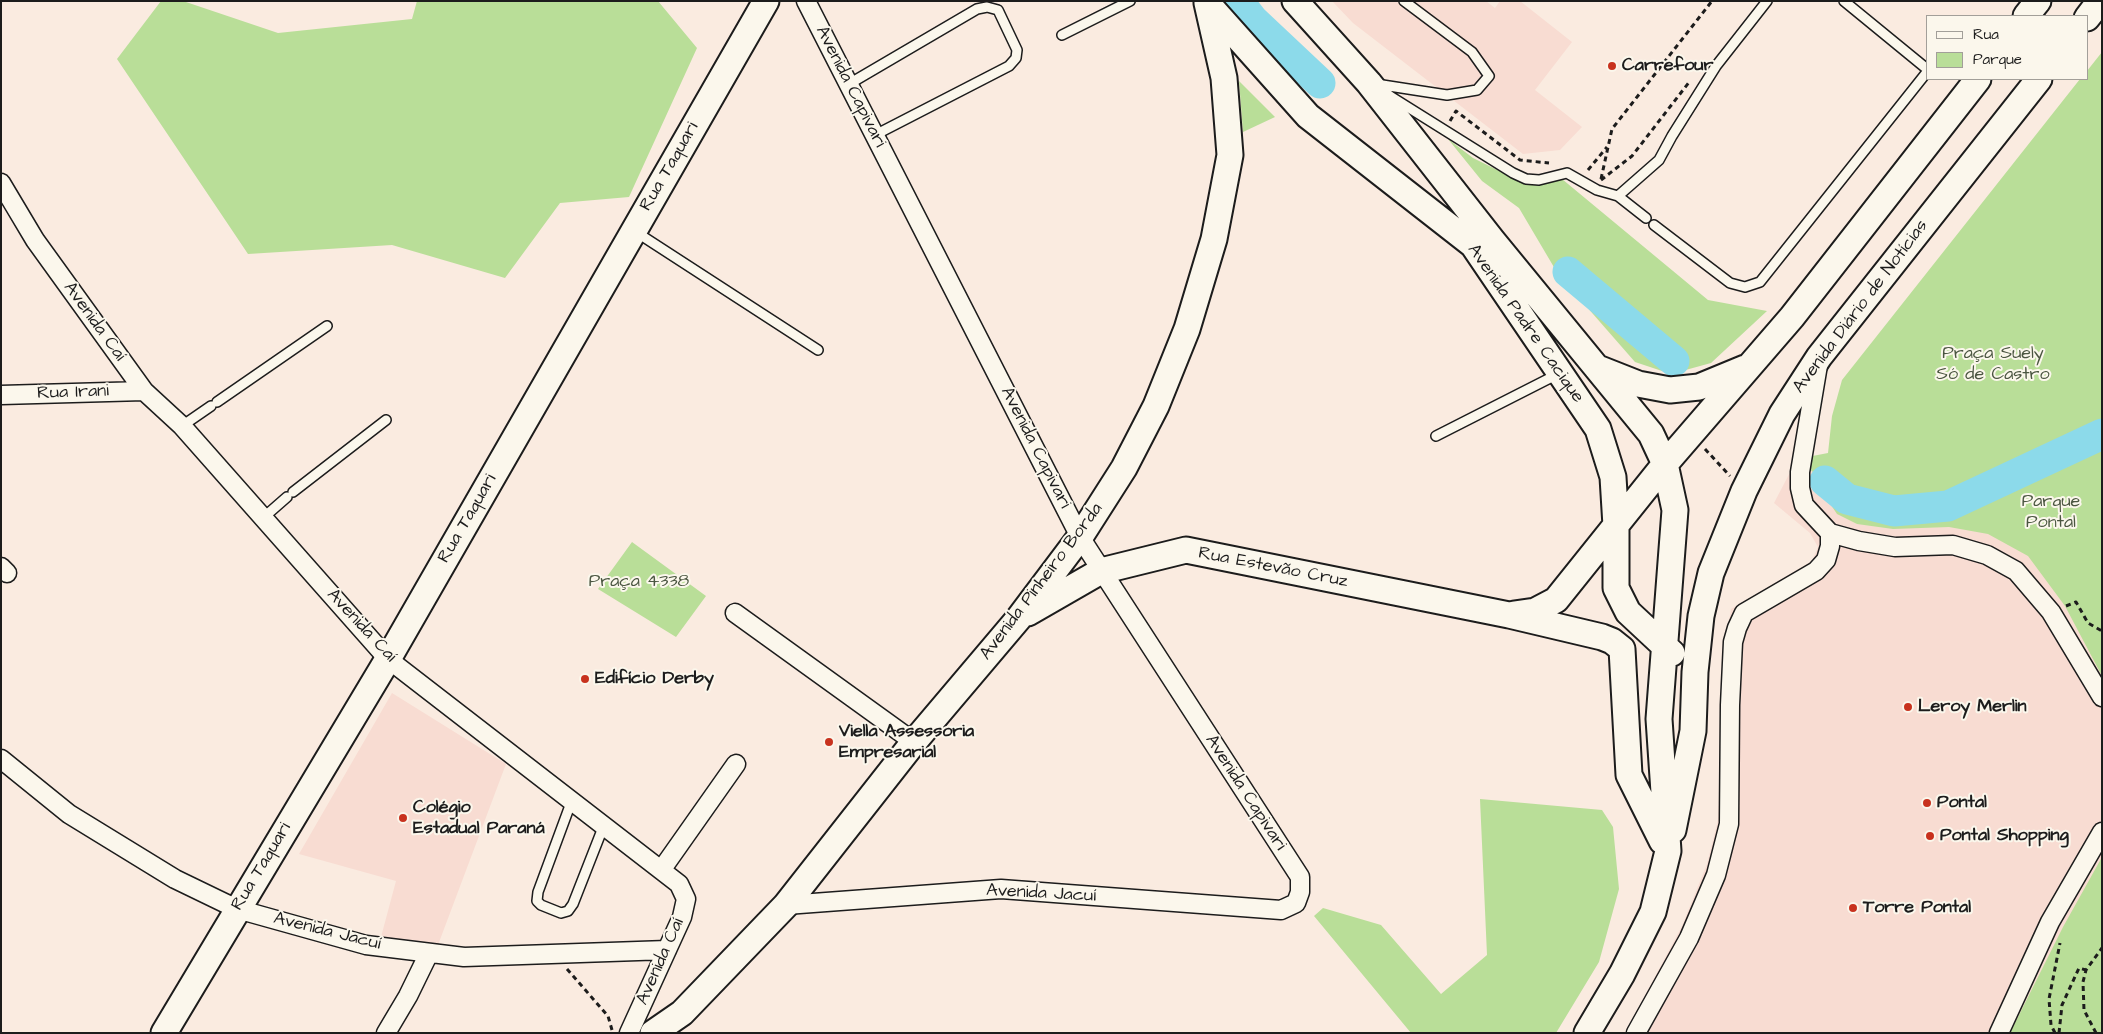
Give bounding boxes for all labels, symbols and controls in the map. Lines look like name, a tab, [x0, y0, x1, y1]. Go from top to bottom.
legend	[1926, 15, 2088, 80]
street label: Avenida Capivari	[810, 23, 890, 151]
text: Rua	[1973, 24, 1999, 45]
text: Parque	[1973, 49, 2022, 70]
place label: Carrefour	[1622, 55, 1713, 77]
marker: Carrefour	[1606, 60, 1618, 72]
street label: Rua Taquari	[636, 119, 704, 215]
street label: Avenida Diário de Notícias	[1789, 216, 1933, 398]
street label: Avenida Padre Cacique	[1462, 240, 1588, 408]
street label: Avenida Caí	[58, 278, 130, 366]
park label: Praça Suely Só de Castro	[1936, 343, 2050, 386]
street label: Rua Irani	[37, 381, 109, 405]
street label: Avenida Capivari	[995, 384, 1075, 512]
street label: Rua Taquari	[434, 471, 502, 567]
park label: Parque Pontal	[2022, 491, 2080, 534]
street label: Avenida Pinheiro Borda	[976, 499, 1108, 665]
street label: Rua Estevão Cruz	[1197, 543, 1349, 593]
park label: Praça 4338	[589, 571, 689, 593]
street label: Avenida Caí	[322, 585, 400, 667]
place label: Edifício Derby	[595, 668, 714, 690]
marker: Edifício Derby	[579, 673, 591, 685]
place label: Leroy Merlin	[1918, 696, 2026, 718]
marker: Leroy Merlin	[1902, 701, 1914, 713]
place label: Viella Assessoria Empresarial	[839, 721, 974, 764]
street label: Avenida Capivari	[1200, 731, 1290, 855]
marker: Viella Assessoria Empresarial	[823, 736, 835, 748]
place label: Pontal	[1937, 792, 1987, 814]
place label: Colégio Estadual Paraná	[413, 797, 545, 840]
marker: Pontal	[1921, 797, 1933, 809]
marker: Colégio Estadual Paraná	[397, 812, 409, 824]
street label: Rua Taquari	[227, 819, 297, 915]
place label: Pontal Shopping	[1940, 825, 2069, 847]
marker: Pontal Shopping	[1924, 830, 1936, 842]
street label: Avenida Jacuí	[986, 880, 1096, 908]
place label: Torre Pontal	[1863, 897, 1971, 919]
marker: Torre Pontal	[1847, 902, 1859, 914]
street label: Avenida Jacuí	[271, 908, 383, 956]
street label: Avenida Caí	[632, 915, 690, 1009]

